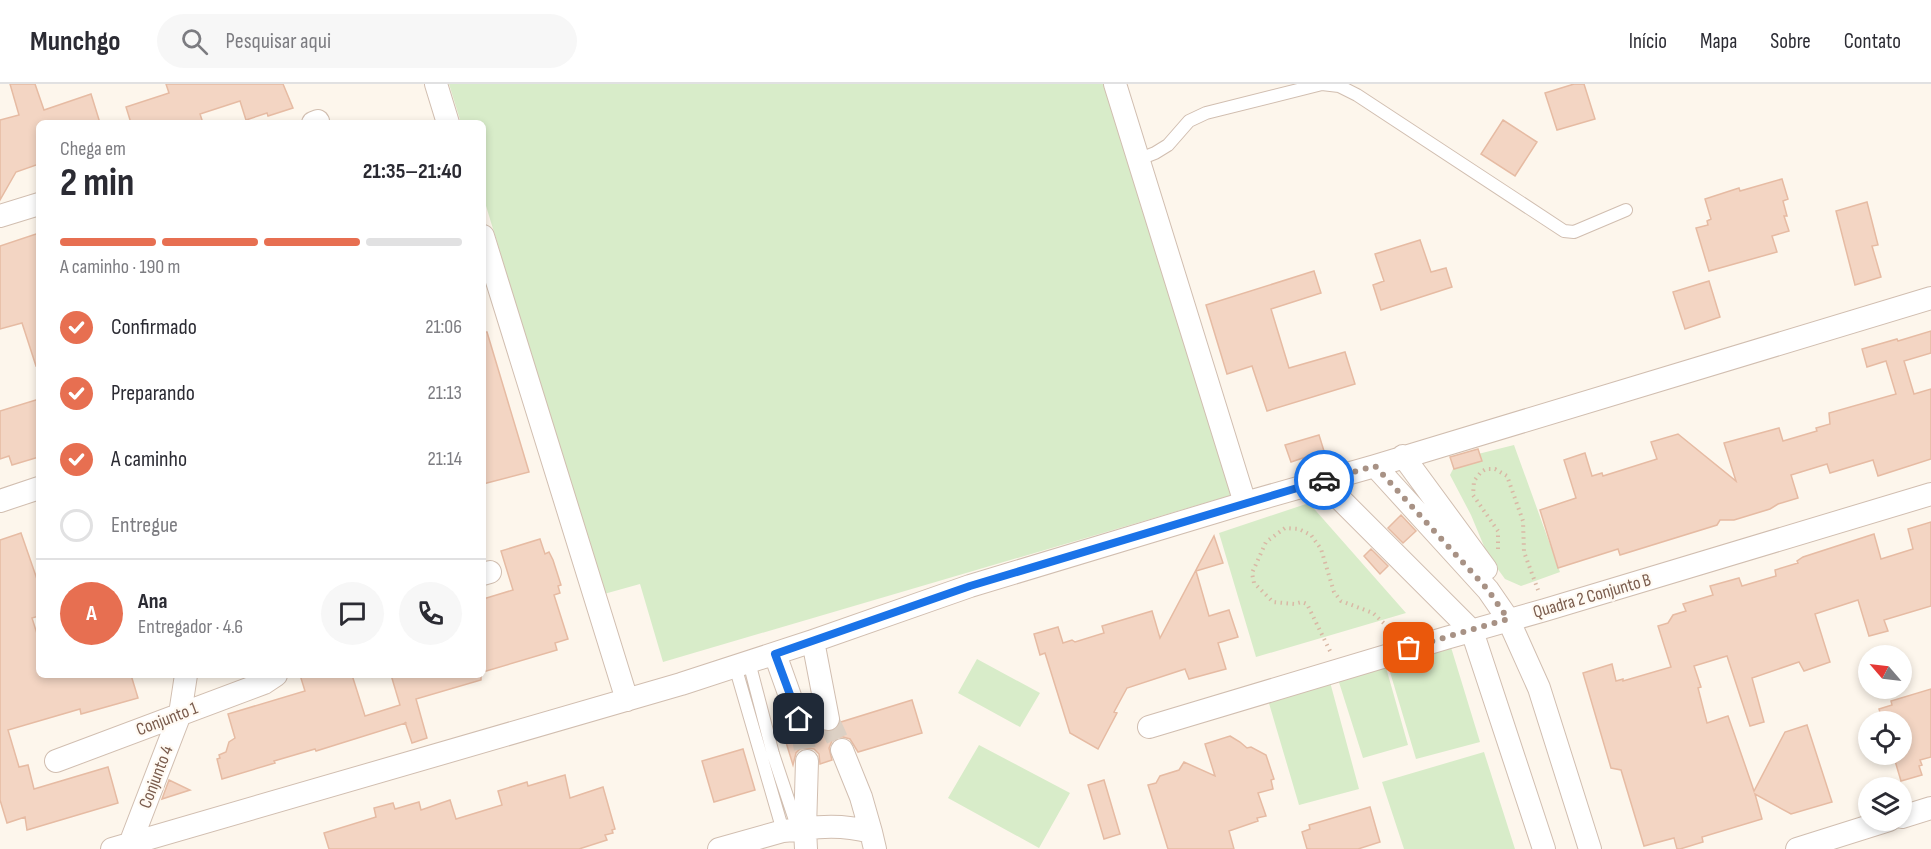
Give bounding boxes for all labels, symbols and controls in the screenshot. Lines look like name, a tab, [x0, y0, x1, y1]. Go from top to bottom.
search box	[157, 14, 577, 68]
text: Munchgo	[30, 25, 121, 58]
icon: search	[178, 25, 211, 58]
text: Pesquisar aqui	[226, 28, 331, 55]
text: Início	[1629, 29, 1667, 54]
text: Mapa	[1700, 29, 1737, 54]
text: Sobre	[1770, 29, 1811, 54]
text: Contato	[1844, 29, 1901, 54]
text: Chega em	[60, 137, 126, 161]
text: 21:35–21:40	[363, 158, 462, 185]
text: 2 min	[60, 160, 134, 207]
text: A caminho · 190 m	[60, 255, 180, 279]
icon: check	[60, 311, 93, 344]
text: Confirmado	[111, 314, 197, 341]
text: 21:06	[425, 315, 462, 339]
icon: check	[60, 377, 93, 410]
text: Preparando	[111, 380, 195, 407]
text: 21:13	[428, 381, 462, 405]
icon: check	[60, 443, 93, 476]
text: A caminho	[111, 446, 187, 473]
text: 21:14	[428, 447, 462, 471]
courier	[1294, 450, 1354, 510]
icon: car	[1308, 464, 1341, 497]
text: Entregue	[111, 512, 178, 539]
street label: Quadra 2 Conjunto B	[1531, 569, 1653, 623]
button: chat	[321, 582, 384, 645]
button: phone	[399, 582, 462, 645]
text: Ana	[138, 588, 168, 615]
text: A	[86, 600, 97, 627]
text: Entregador · 4.6	[138, 615, 243, 639]
pin	[1383, 622, 1434, 673]
icon: bag	[1392, 631, 1425, 664]
north arrow	[1858, 645, 1912, 699]
map controls	[1858, 645, 1912, 831]
pin	[773, 693, 824, 744]
street label: Conjunto 1	[133, 697, 201, 740]
icon: home	[782, 702, 815, 735]
button: locate	[1858, 711, 1912, 765]
street label: Conjunto 4	[134, 742, 178, 811]
button: layers	[1858, 777, 1912, 831]

